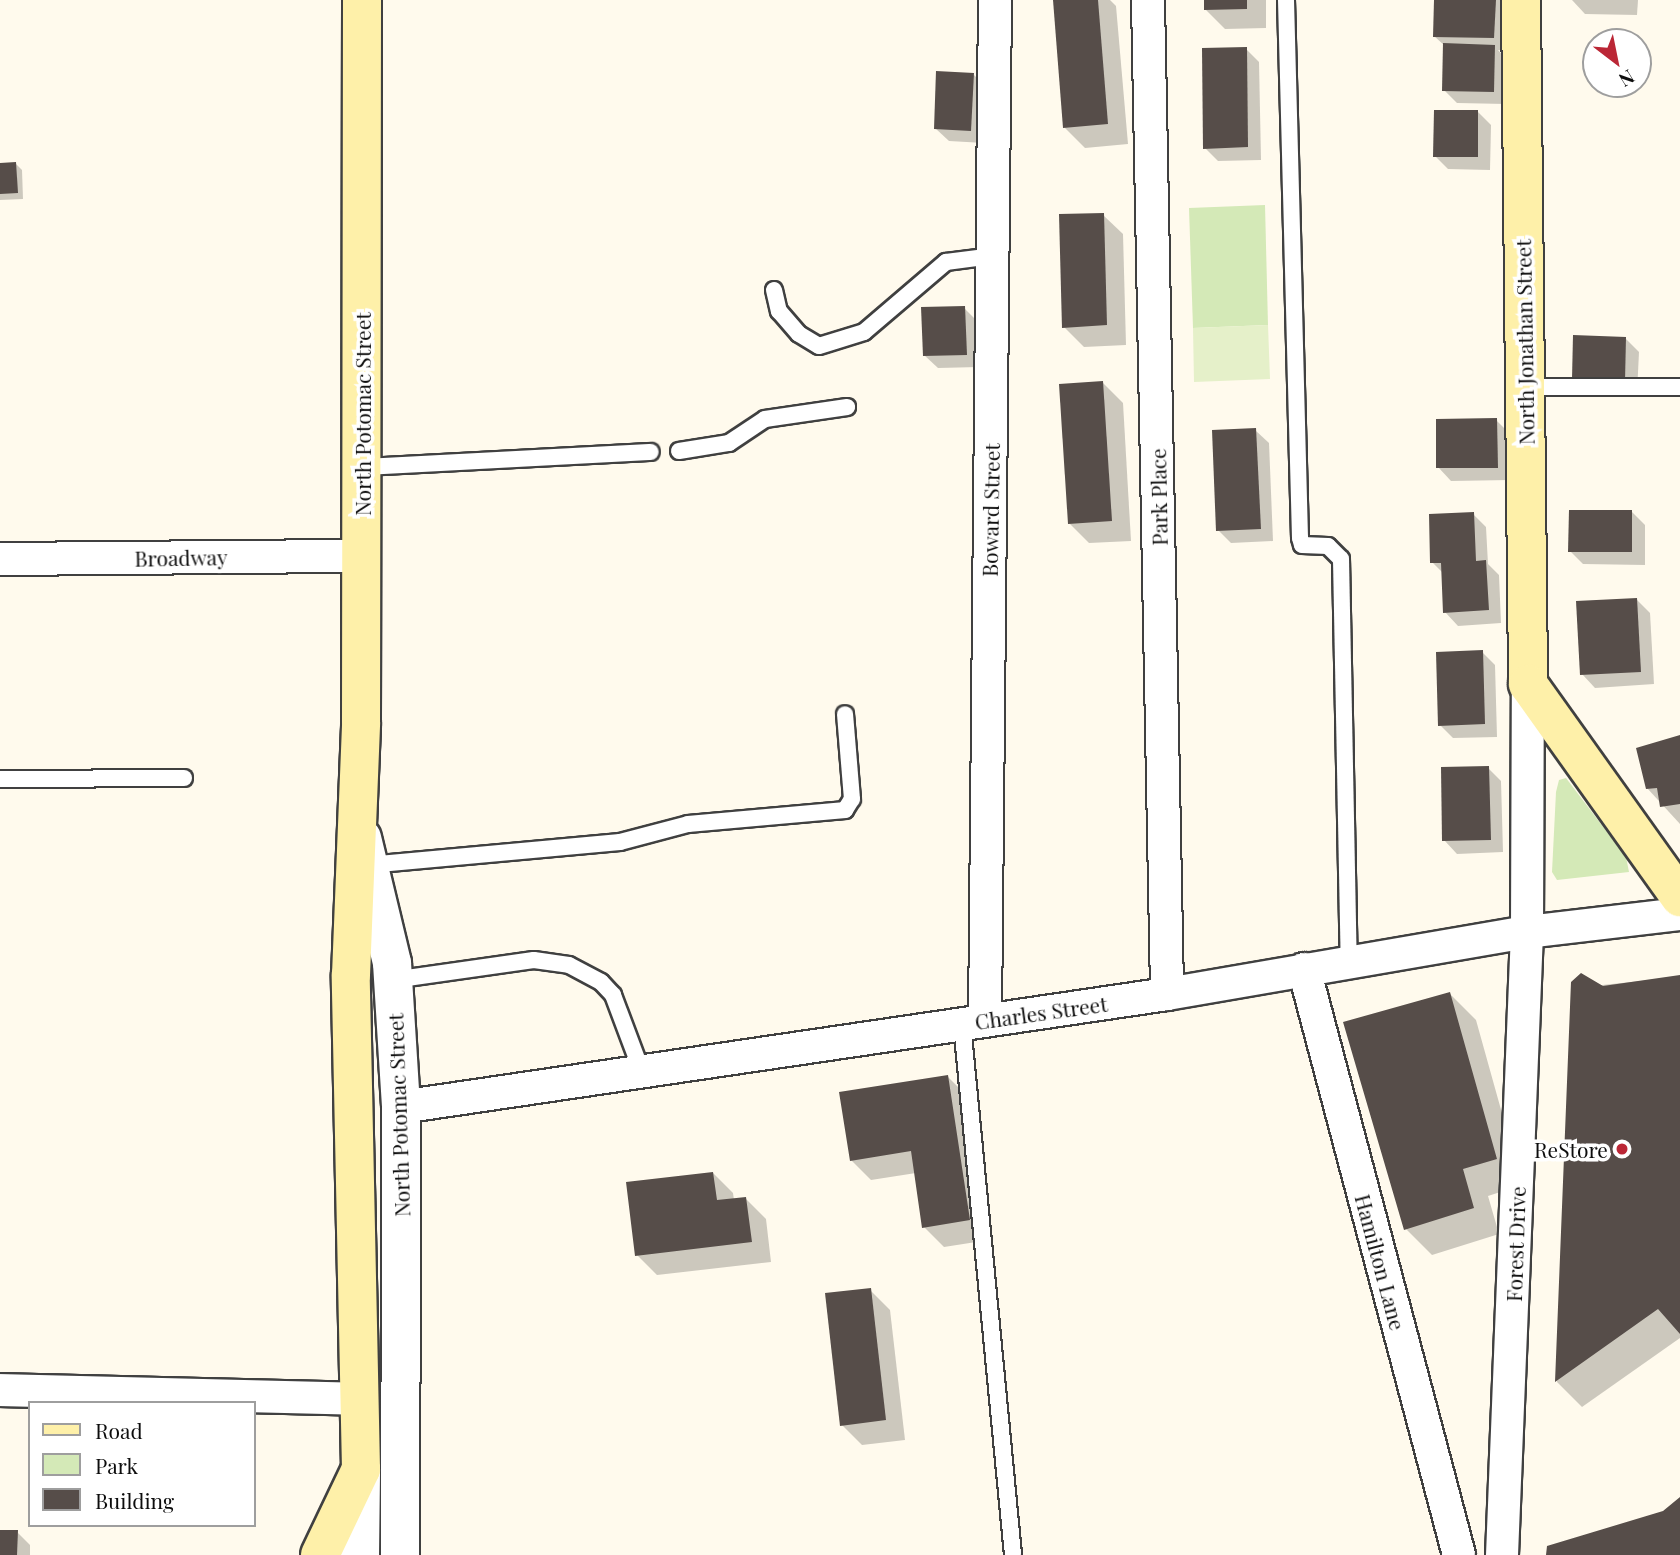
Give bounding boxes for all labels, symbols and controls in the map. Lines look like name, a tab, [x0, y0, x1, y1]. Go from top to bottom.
north arrow	[1582, 28, 1652, 98]
text: N	[1614, 64, 1640, 94]
street label: North Jonathan Street	[1510, 239, 1538, 445]
street label: North Potomac Street	[349, 312, 375, 516]
street label: Boward Street	[976, 443, 1004, 577]
street label: Park Place	[1145, 448, 1171, 546]
street label: Broadway	[134, 544, 228, 570]
street label: Charles Street	[973, 990, 1109, 1034]
street label: North Potomac Street	[382, 1013, 414, 1217]
place label: ReStore	[1534, 1136, 1608, 1162]
marker: ReStore	[1614, 1141, 1630, 1157]
street label: Forest Drive	[1500, 1186, 1530, 1302]
street label: Hamilton Lane	[1351, 1191, 1411, 1333]
legend	[28, 1401, 256, 1527]
text: Road	[95, 1416, 143, 1444]
text: Park	[95, 1451, 138, 1479]
text: Building	[95, 1486, 174, 1514]

